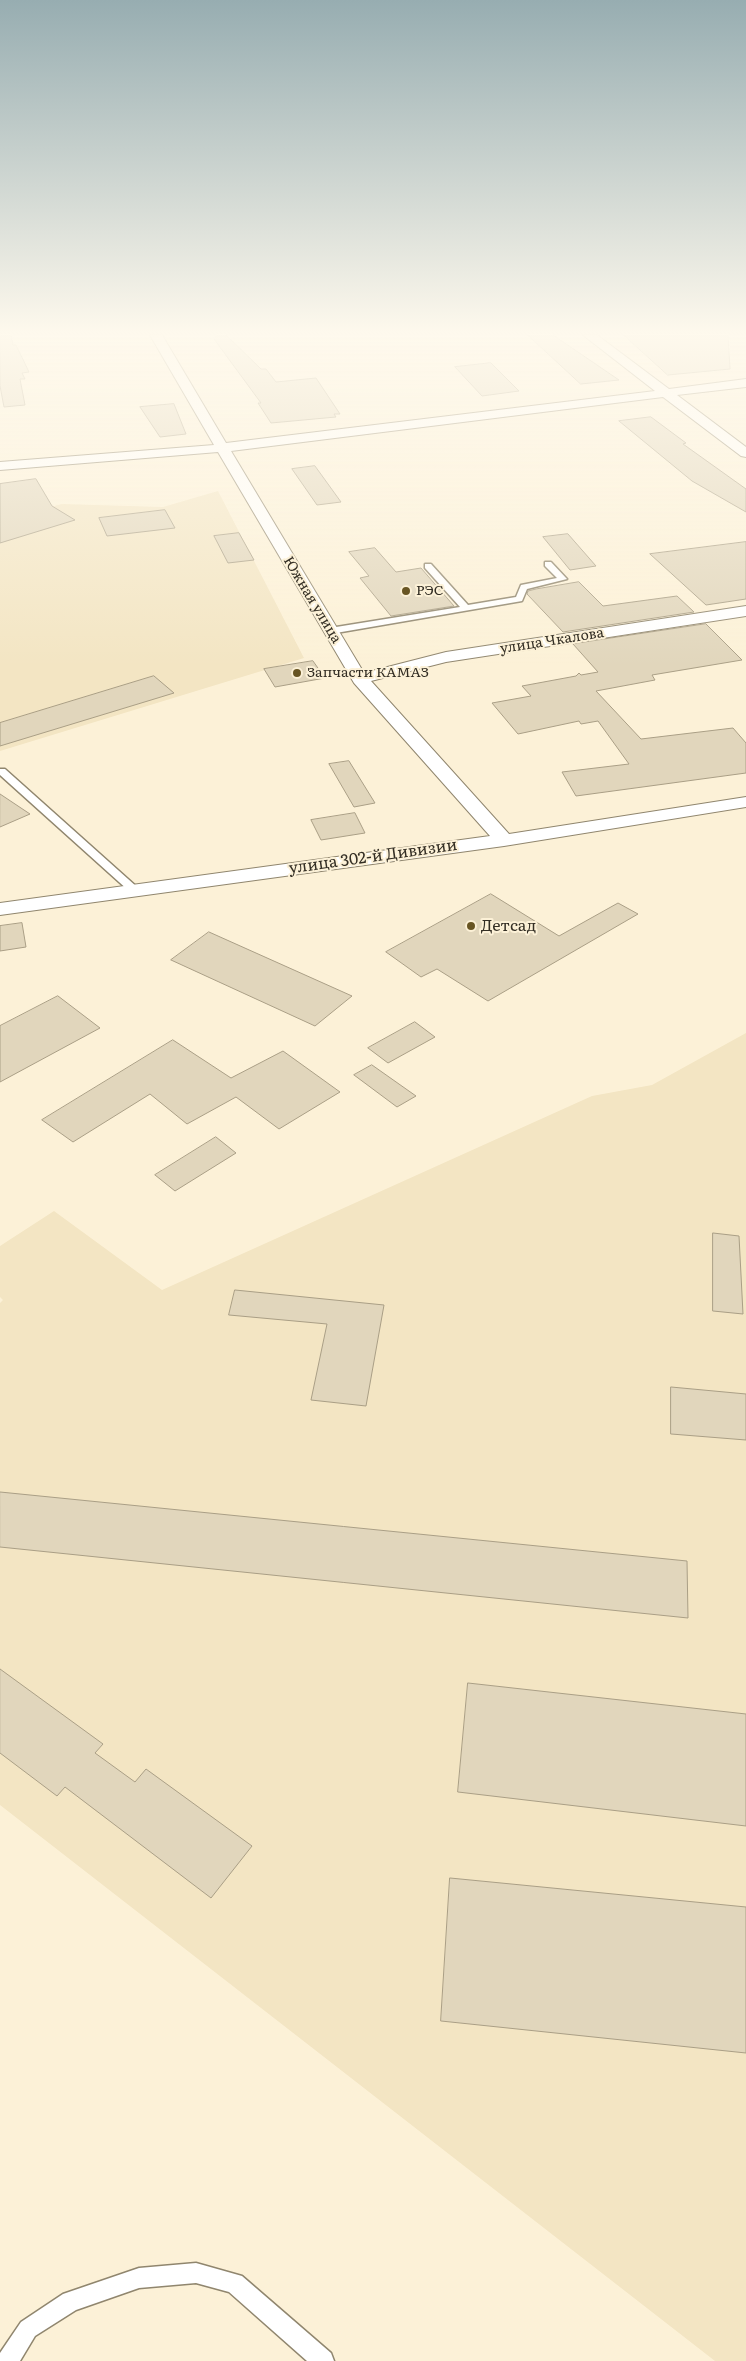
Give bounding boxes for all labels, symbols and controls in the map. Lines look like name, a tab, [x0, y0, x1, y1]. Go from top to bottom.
street label: Южная улица	[279, 553, 345, 647]
place label: РЭС	[416, 583, 444, 599]
marker: РЭС	[400, 585, 412, 597]
street label: улица Чкалова	[499, 624, 605, 658]
place label: Запчасти КАМАЗ	[307, 665, 429, 681]
marker: Запчасти КАМАЗ	[291, 667, 303, 679]
street label: улица 302-й Дивизии	[287, 836, 459, 878]
place label: Детсад	[481, 916, 536, 936]
marker: Детсад	[465, 920, 477, 932]

